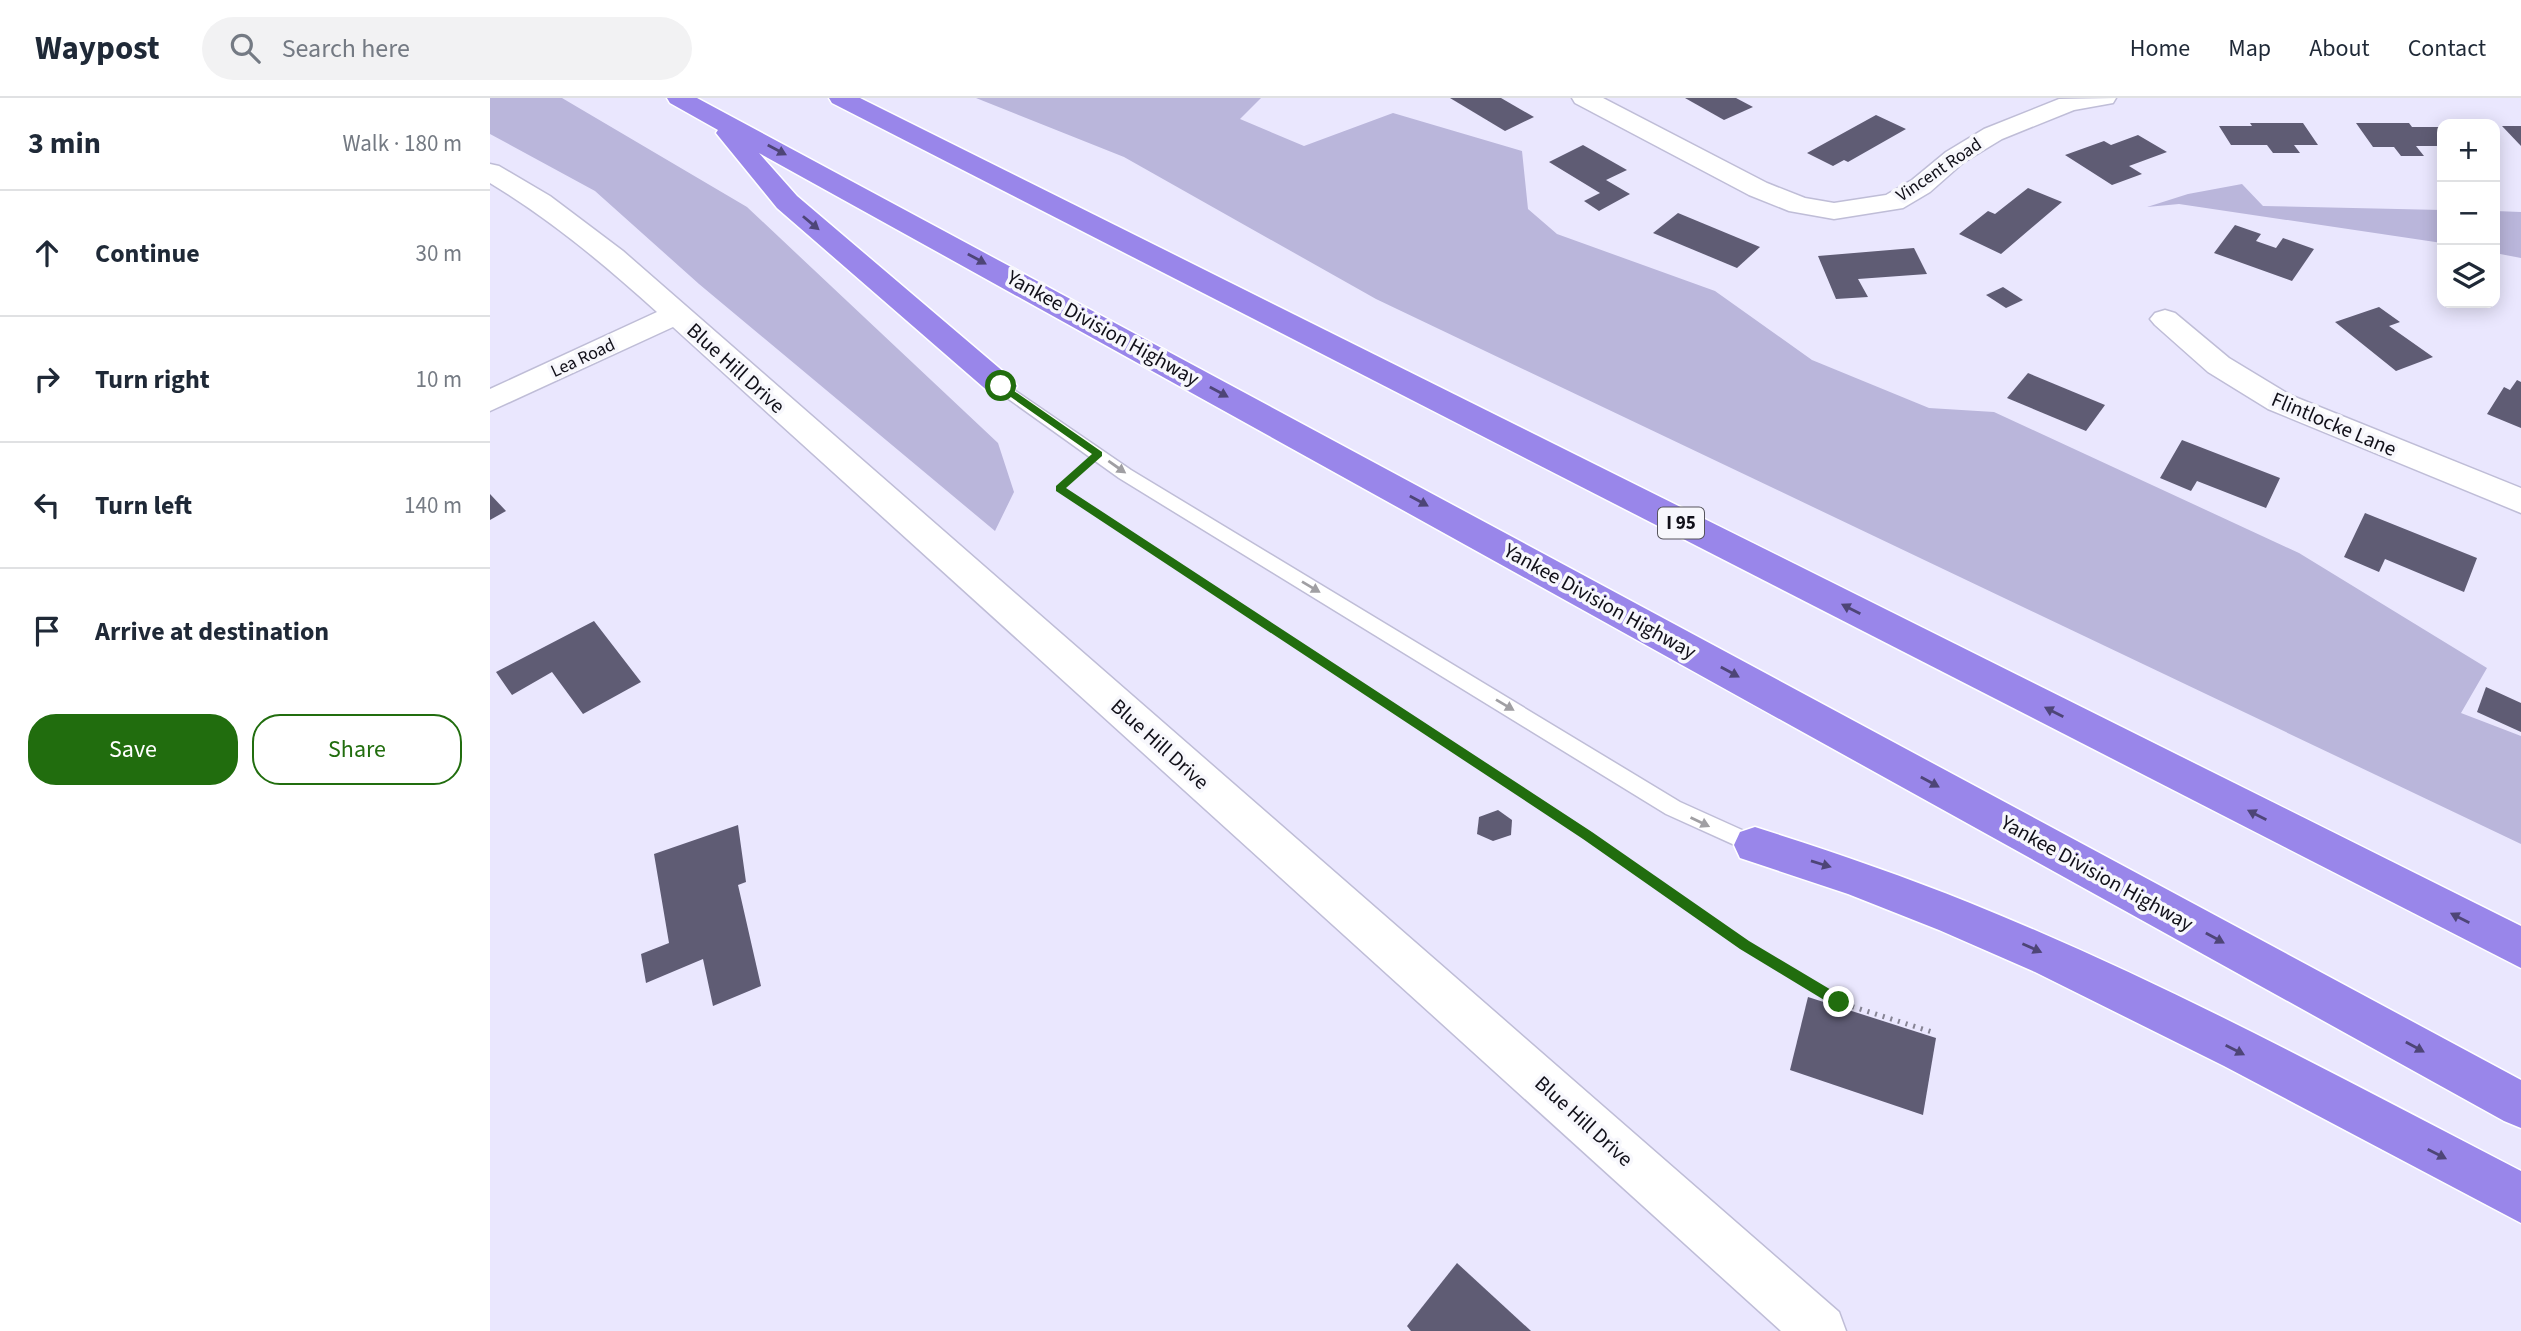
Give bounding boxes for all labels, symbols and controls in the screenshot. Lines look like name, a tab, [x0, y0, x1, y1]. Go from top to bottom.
search box	[202, 17, 692, 80]
text: Waypost	[35, 25, 160, 72]
icon: search	[226, 29, 264, 67]
text: Search here	[282, 30, 410, 67]
text: Home	[2130, 31, 2190, 66]
text: Map	[2228, 31, 2271, 66]
text: About	[2309, 31, 2370, 66]
text: Contact	[2408, 31, 2486, 66]
map controls	[2437, 119, 2500, 308]
button: +	[2437, 119, 2500, 182]
text: 3 min	[28, 122, 101, 165]
text: Walk · 180 m	[343, 127, 462, 160]
street label: Vincent Road	[1891, 132, 1987, 208]
one-way arrow	[767, 144, 787, 156]
button: −	[2437, 182, 2500, 245]
one-way arrow	[802, 215, 820, 230]
icon: ahead	[28, 234, 66, 272]
text: Continue	[95, 235, 200, 272]
text: 30 m	[415, 237, 462, 270]
button: layers	[2437, 245, 2500, 308]
one-way arrow	[967, 253, 986, 265]
street label: Yankee Division Highway	[1000, 262, 1205, 394]
street label: Blue Hill Drive	[680, 316, 792, 420]
street label: Lea Road	[547, 332, 619, 384]
icon: right	[28, 360, 66, 398]
text: Turn right	[95, 361, 210, 398]
text: 10 m	[415, 363, 462, 396]
route start	[985, 370, 1016, 401]
street label: Flintlocke Lane	[2267, 384, 2401, 464]
one-way arrow	[1209, 386, 1229, 398]
one-way arrow	[1108, 460, 1126, 474]
icon: left	[28, 486, 66, 524]
text: Turn left	[95, 487, 192, 524]
text: 140 m	[404, 489, 462, 522]
one-way arrow	[1409, 495, 1428, 507]
road number: I 95	[1658, 508, 1704, 538]
street label: Yankee Division Highway	[1497, 535, 1702, 667]
one-way arrow	[1301, 580, 1320, 593]
one-way arrow	[1841, 604, 1861, 615]
icon: arrive	[28, 612, 66, 650]
text: Arrive at destination	[95, 613, 329, 650]
one-way arrow	[1721, 666, 1741, 678]
street label: Blue Hill Drive	[1104, 692, 1216, 796]
one-way arrow	[1495, 699, 1514, 712]
one-way arrow	[2044, 707, 2064, 718]
button: Save	[28, 714, 238, 785]
button: Share	[252, 714, 462, 785]
one-way arrow	[1920, 776, 1940, 788]
street label: Yankee Division Highway	[1994, 807, 2199, 939]
one-way arrow	[2247, 809, 2267, 820]
one-way arrow	[1690, 816, 1710, 828]
one-way arrow	[1810, 860, 1831, 870]
one-way arrow	[2450, 912, 2470, 923]
one-way arrow	[2206, 932, 2225, 944]
one-way arrow	[2022, 942, 2042, 954]
route end	[1823, 986, 1854, 1017]
one-way arrow	[2405, 1041, 2425, 1053]
one-way arrow	[2225, 1044, 2245, 1056]
street label: Blue Hill Drive	[1528, 1069, 1640, 1173]
one-way arrow	[2428, 1148, 2448, 1160]

